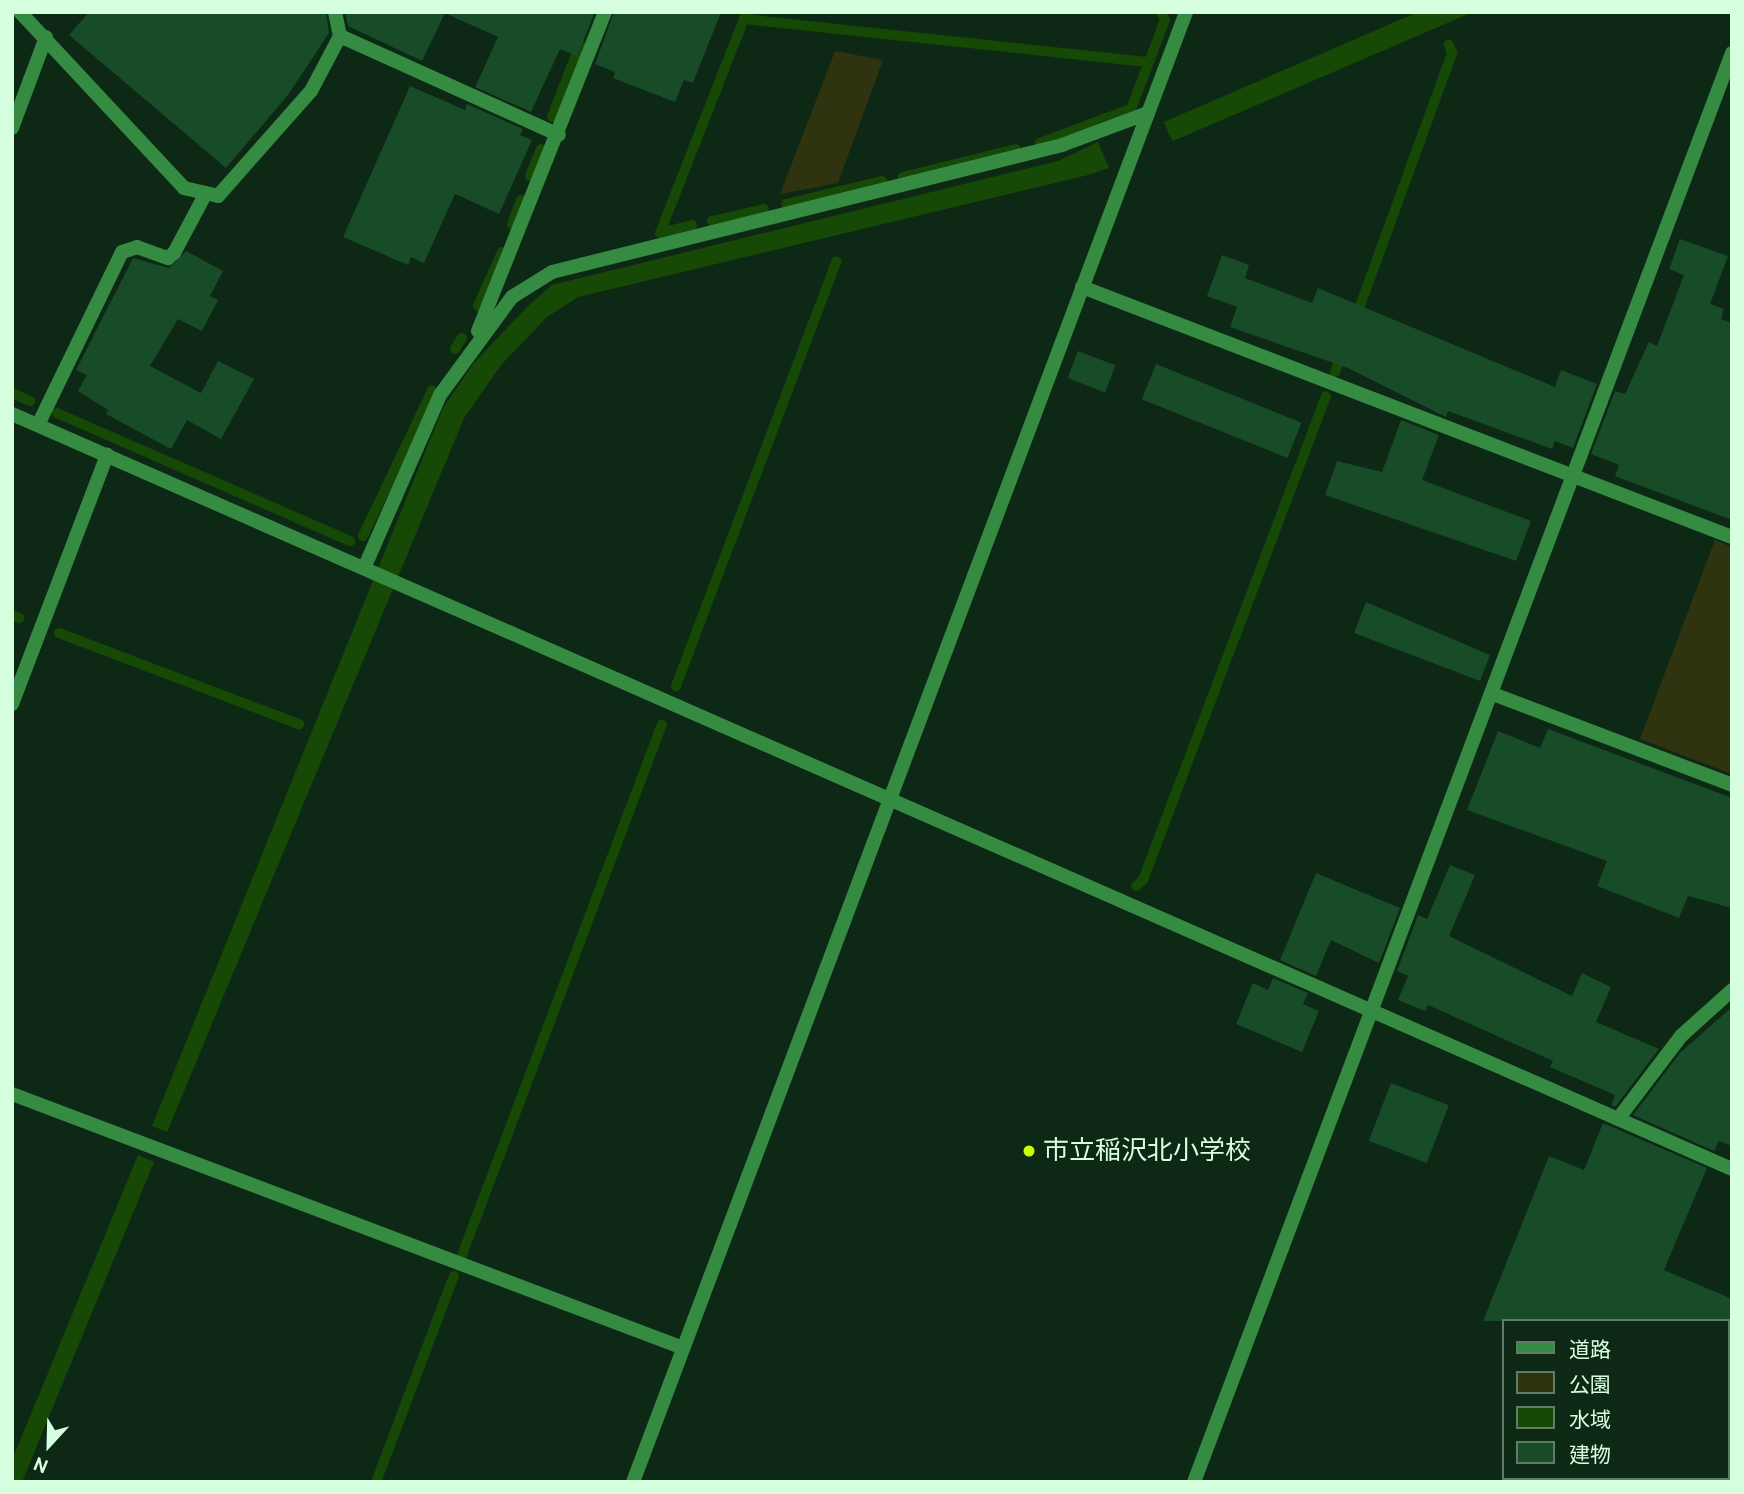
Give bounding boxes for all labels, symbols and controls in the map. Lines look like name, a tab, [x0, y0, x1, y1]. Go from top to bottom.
place label: 市立稲沢北小学校	[1043, 1135, 1251, 1167]
marker: 市立稲沢北小学校	[1021, 1143, 1037, 1159]
legend	[1502, 1319, 1730, 1480]
text: 道路	[1569, 1337, 1611, 1362]
text: 公園	[1569, 1372, 1611, 1397]
text: 水域	[1569, 1407, 1611, 1432]
north arrow	[14, 1410, 84, 1480]
text: 建物	[1569, 1442, 1611, 1467]
text: N	[30, 1452, 51, 1478]

